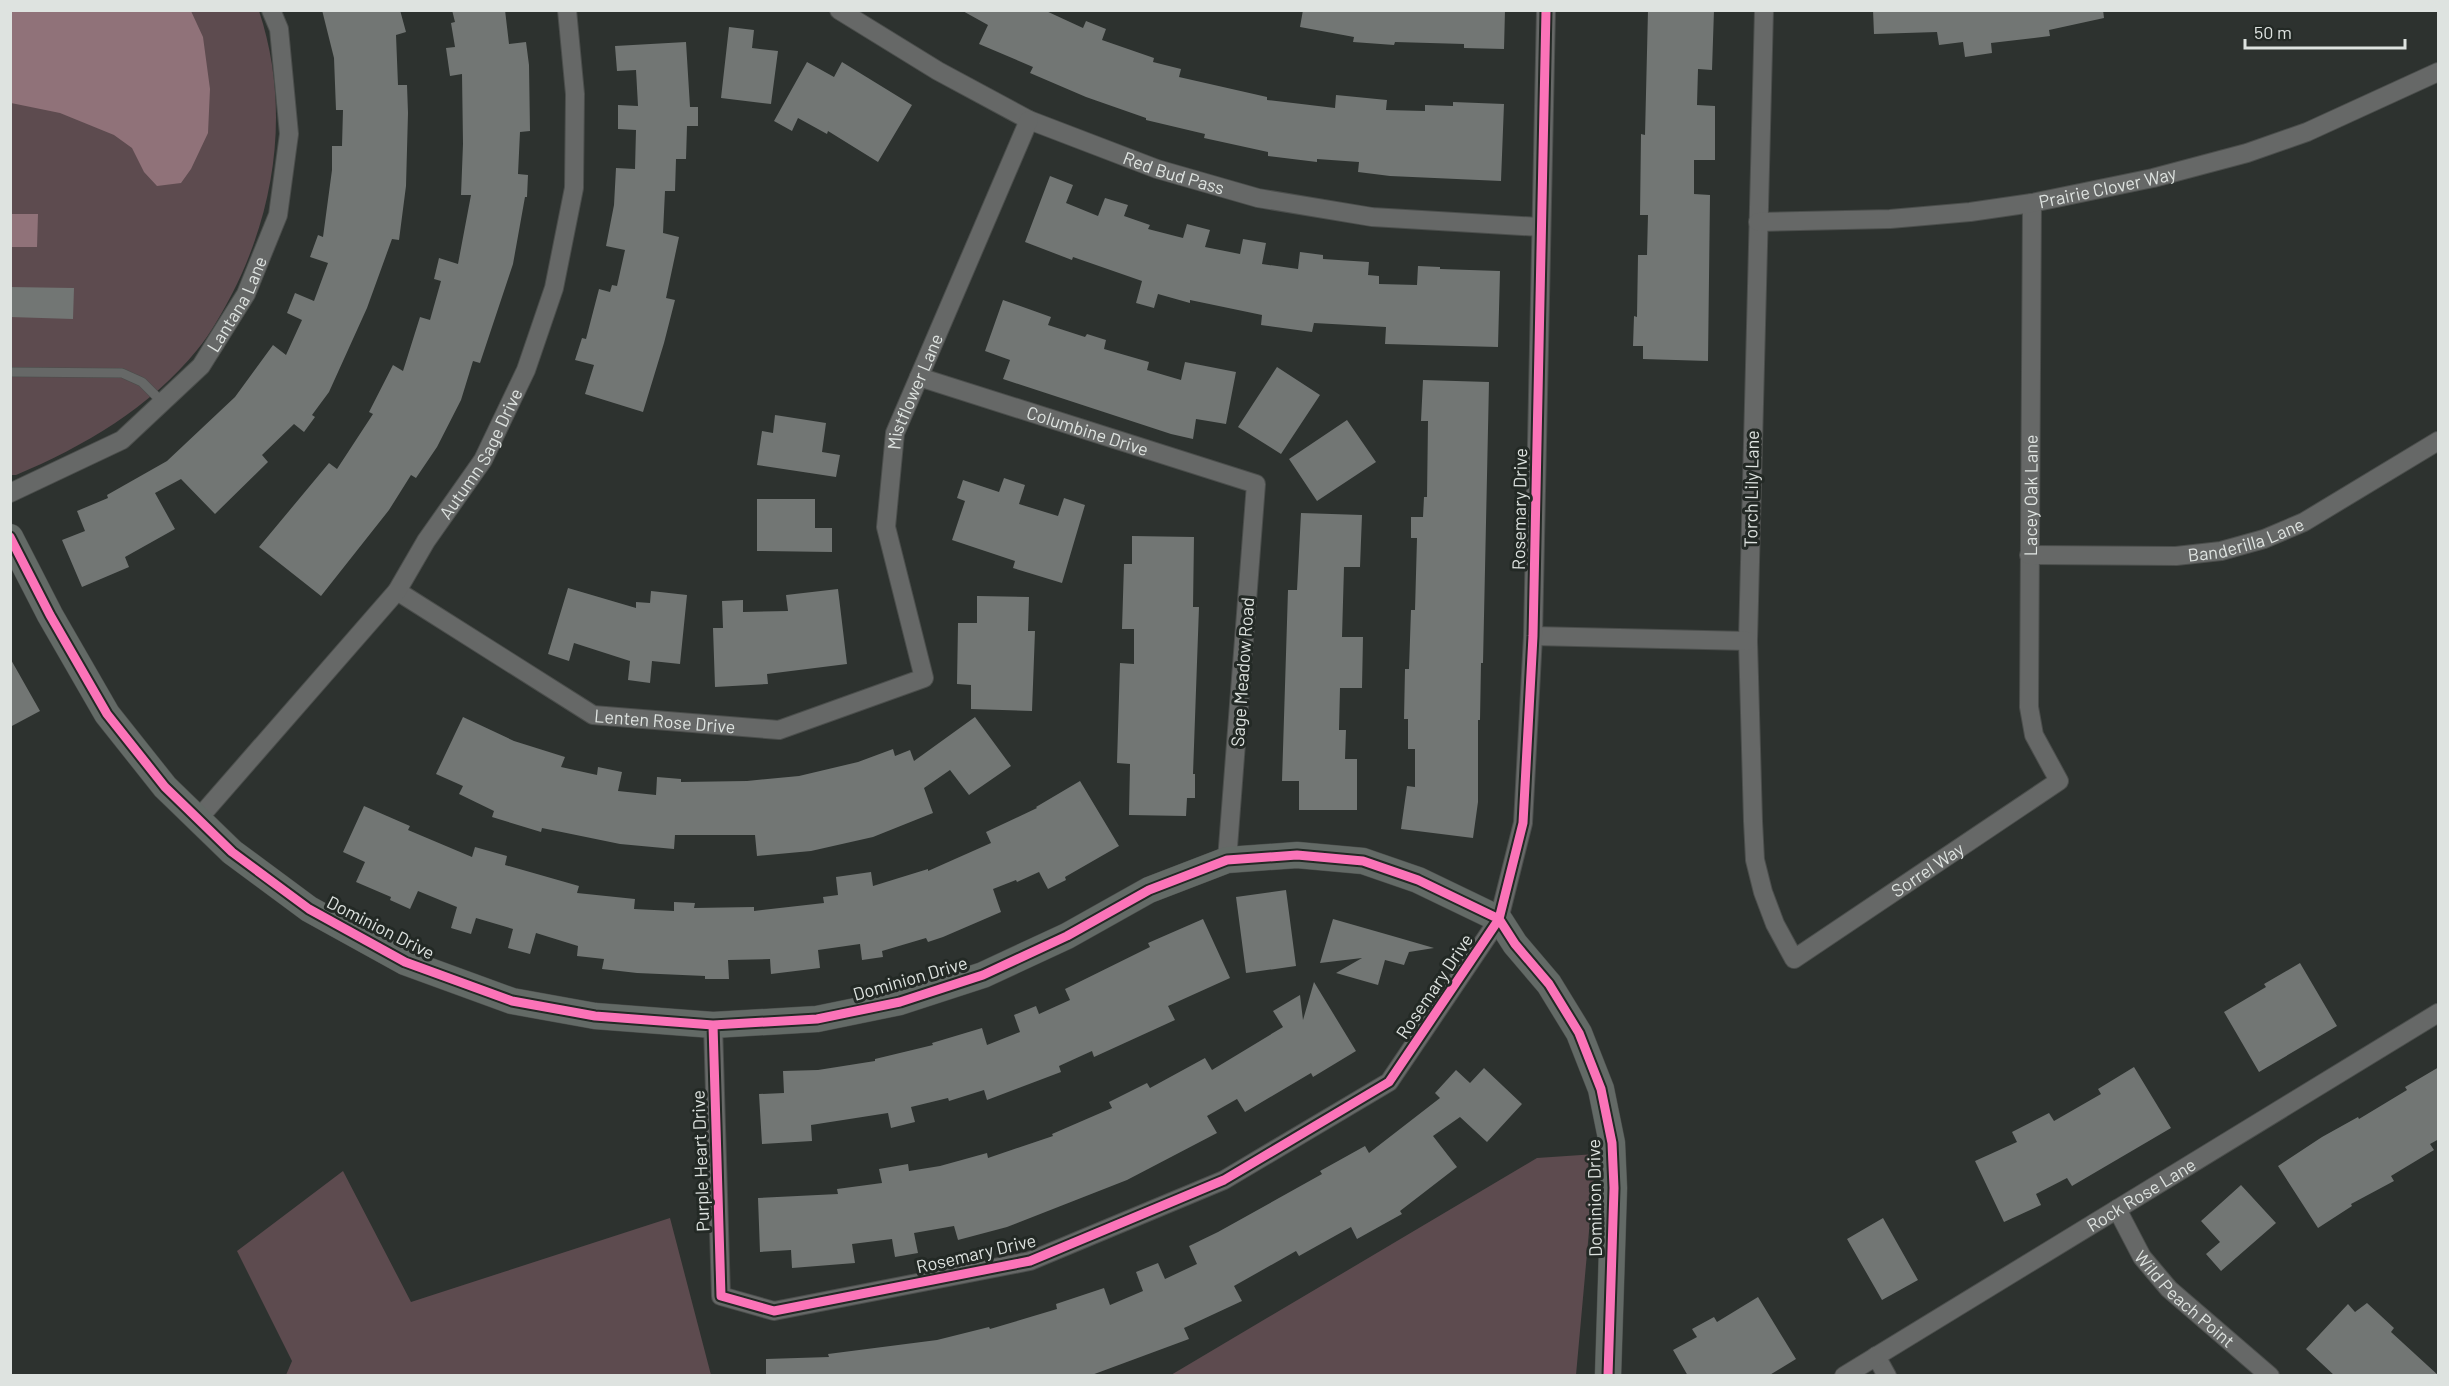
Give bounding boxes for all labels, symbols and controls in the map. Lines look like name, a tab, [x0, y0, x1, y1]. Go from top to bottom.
scale bar	[2245, 12, 2406, 50]
text: 50 m	[2254, 21, 2292, 43]
street label: Red Bud Pass	[1120, 146, 1227, 199]
street label: Prairie Clover Way	[2037, 161, 2179, 212]
street label: Lantana Lane	[202, 253, 271, 356]
street label: Mistflower Lane	[882, 330, 947, 451]
street label: Autumn Sage Drive	[434, 385, 527, 523]
street label: Columbine Drive	[1024, 401, 1151, 460]
street label: Torch Lily Lane	[1739, 430, 1763, 548]
street label: Lacey Oak Lane	[2019, 434, 2042, 556]
street label: Rosemary Drive	[1507, 448, 1531, 570]
street label: Banderilla Lane	[2187, 512, 2307, 566]
street label: Sage Meadow Road	[1226, 597, 1258, 747]
street label: Lenten Rose Drive	[593, 704, 736, 737]
street label: Sorrel Way	[1887, 837, 1968, 902]
street label: Dominion Drive	[323, 890, 439, 964]
street label: Rosemary Drive	[1391, 929, 1477, 1043]
street label: Dominion Drive	[850, 951, 970, 1005]
street label: Purple Heart Drive	[687, 1090, 713, 1232]
street label: Dominion Drive	[1582, 1139, 1606, 1257]
street label: Rock Rose Lane	[2082, 1153, 2200, 1236]
street label: Rosemary Drive	[914, 1229, 1038, 1277]
street label: Wild Peach Point	[2130, 1246, 2239, 1352]

